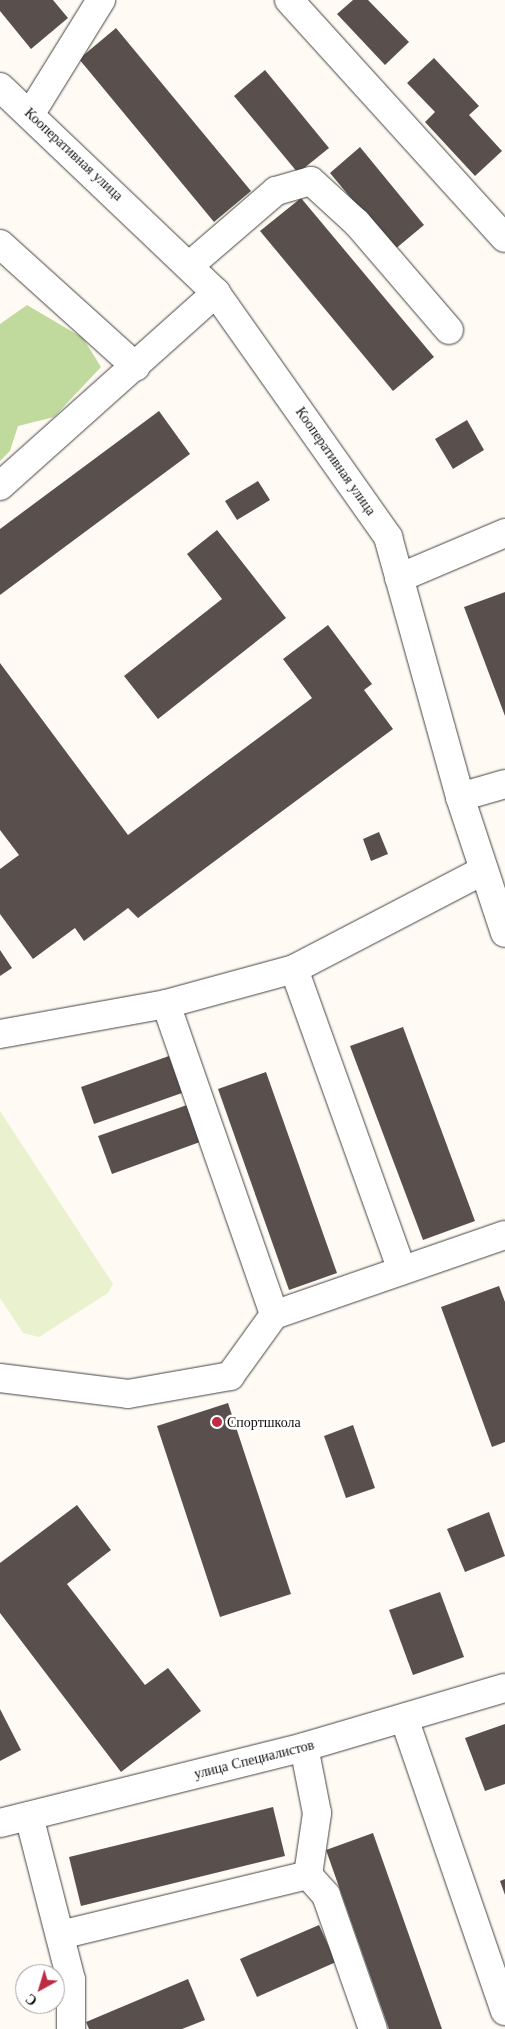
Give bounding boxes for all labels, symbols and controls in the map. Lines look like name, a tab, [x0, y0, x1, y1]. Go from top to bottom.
street label: Кооперативная улица	[21, 104, 127, 204]
street label: Кооперативная улица	[292, 404, 380, 518]
place label: Спортшкола	[227, 1414, 301, 1430]
marker: Спортшкола	[211, 1416, 223, 1428]
street label: улица Специалистов	[192, 1736, 316, 1782]
north arrow	[15, 1964, 65, 2014]
text: С	[22, 1990, 41, 2010]

